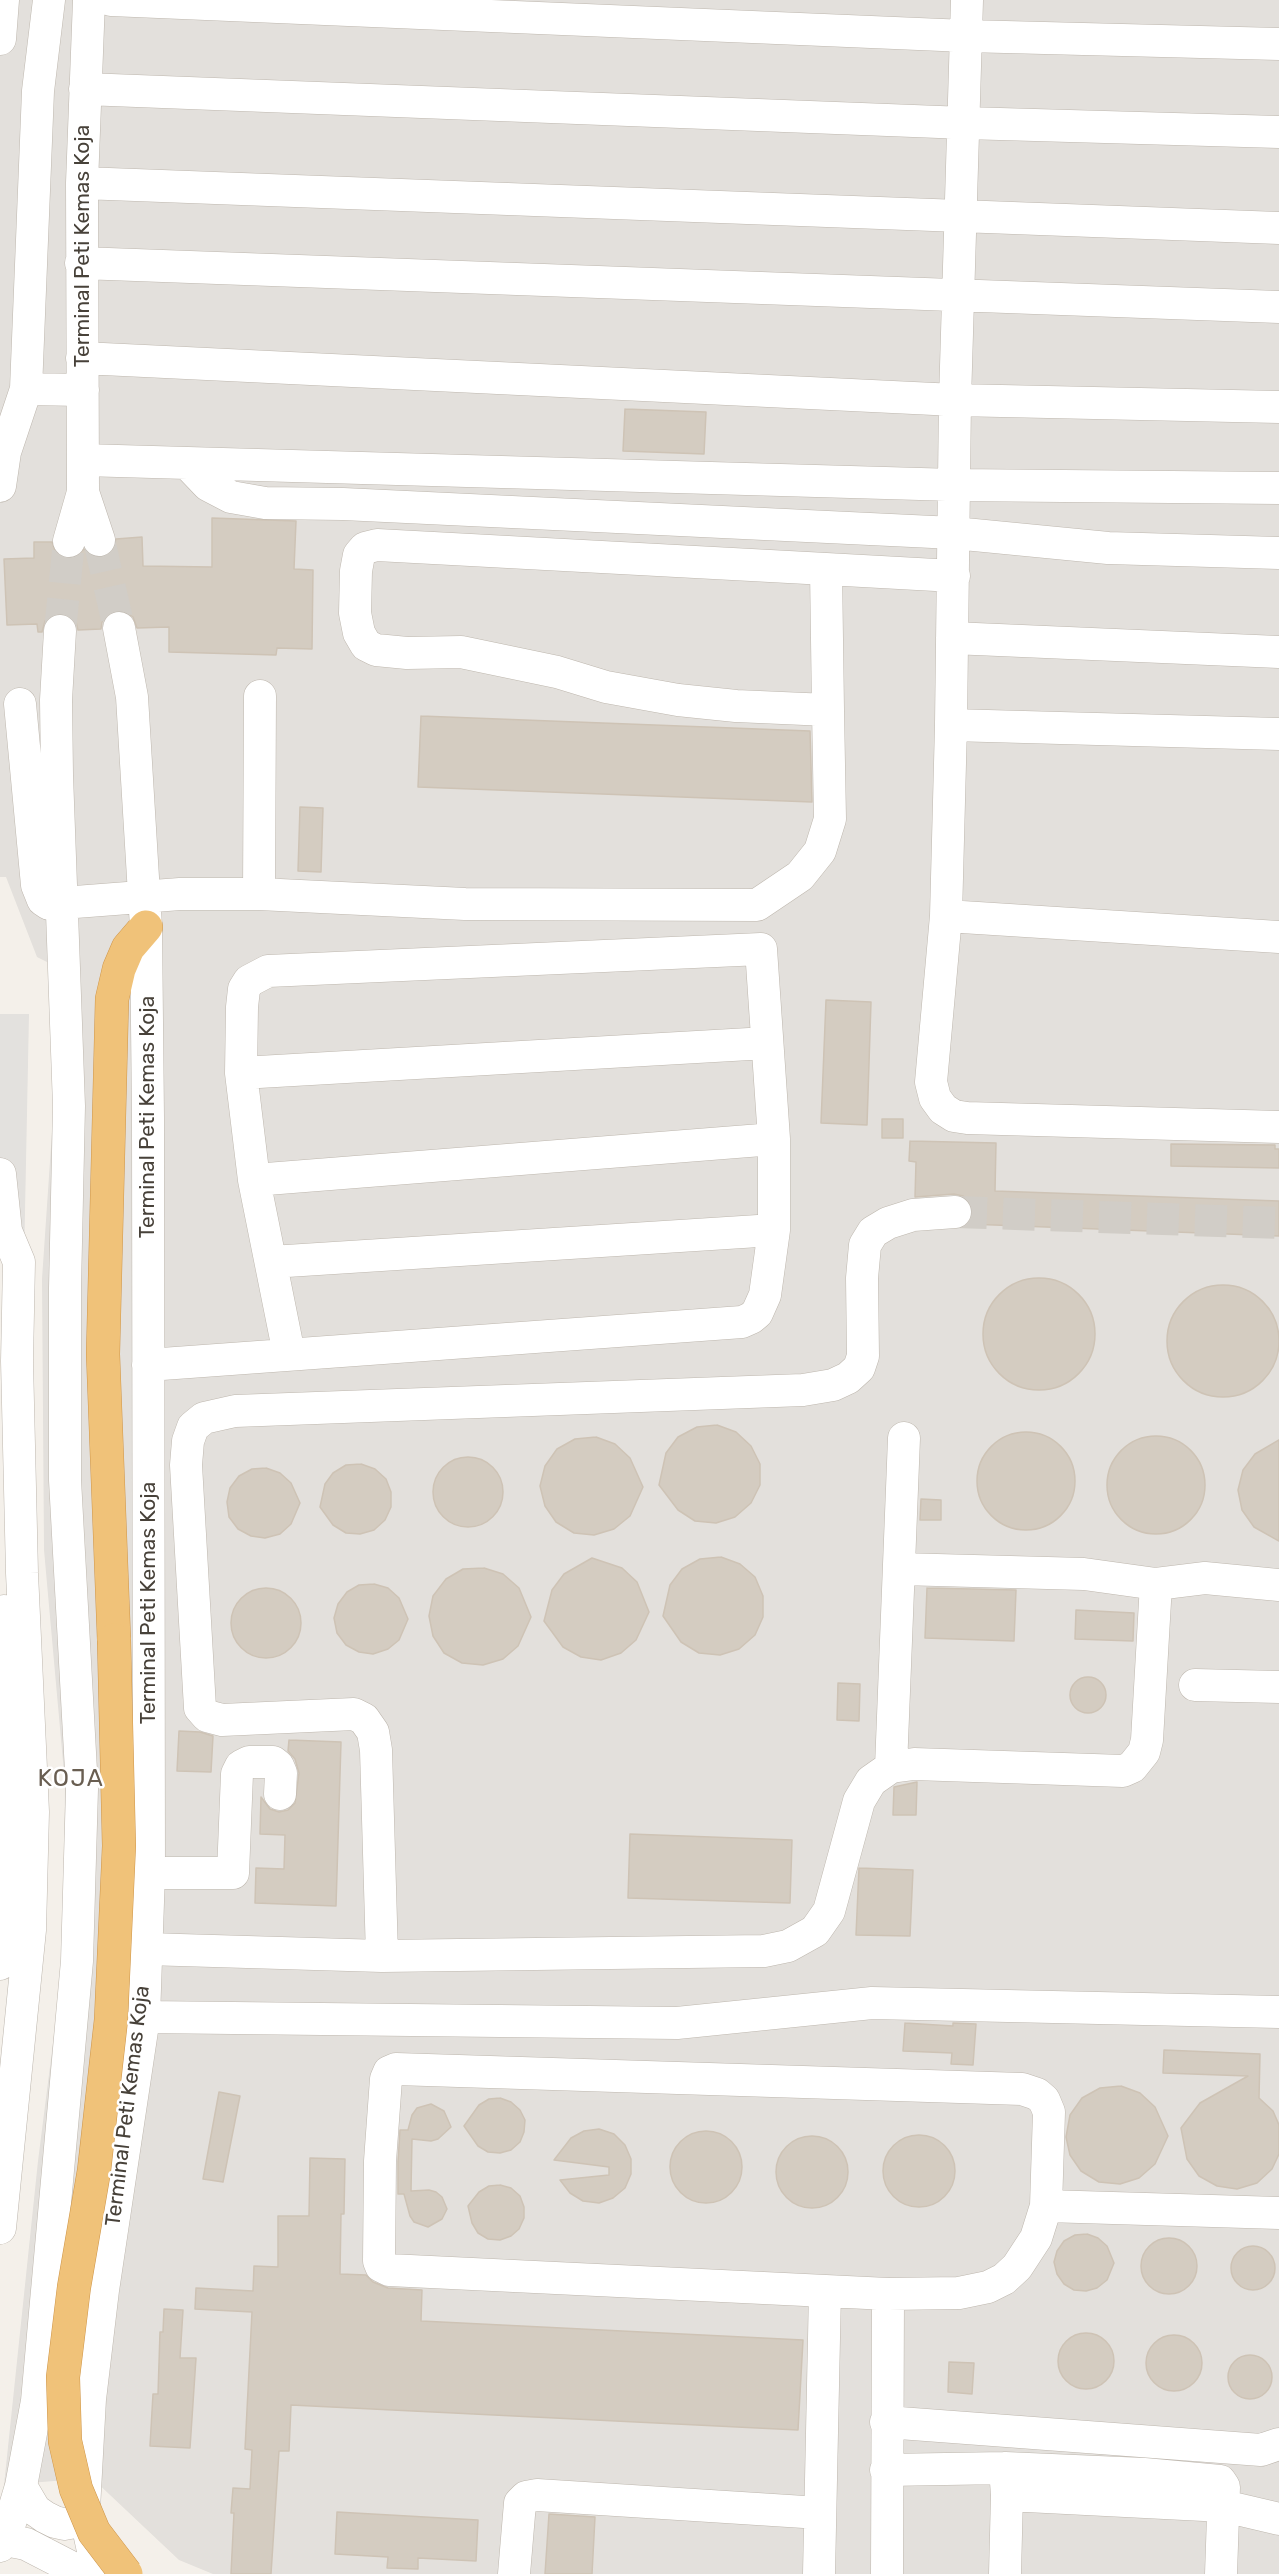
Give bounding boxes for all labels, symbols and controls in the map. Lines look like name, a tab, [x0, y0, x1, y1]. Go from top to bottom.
street label: Terminal Peti Kemas Koja	[70, 125, 96, 367]
street label: Terminal Peti Kemas Koja	[135, 996, 161, 1238]
street label: Terminal Peti Kemas Koja	[136, 1482, 162, 1724]
district label: KOJA	[38, 1765, 104, 1793]
street label: Terminal Peti Kemas Koja	[101, 1984, 155, 2228]

